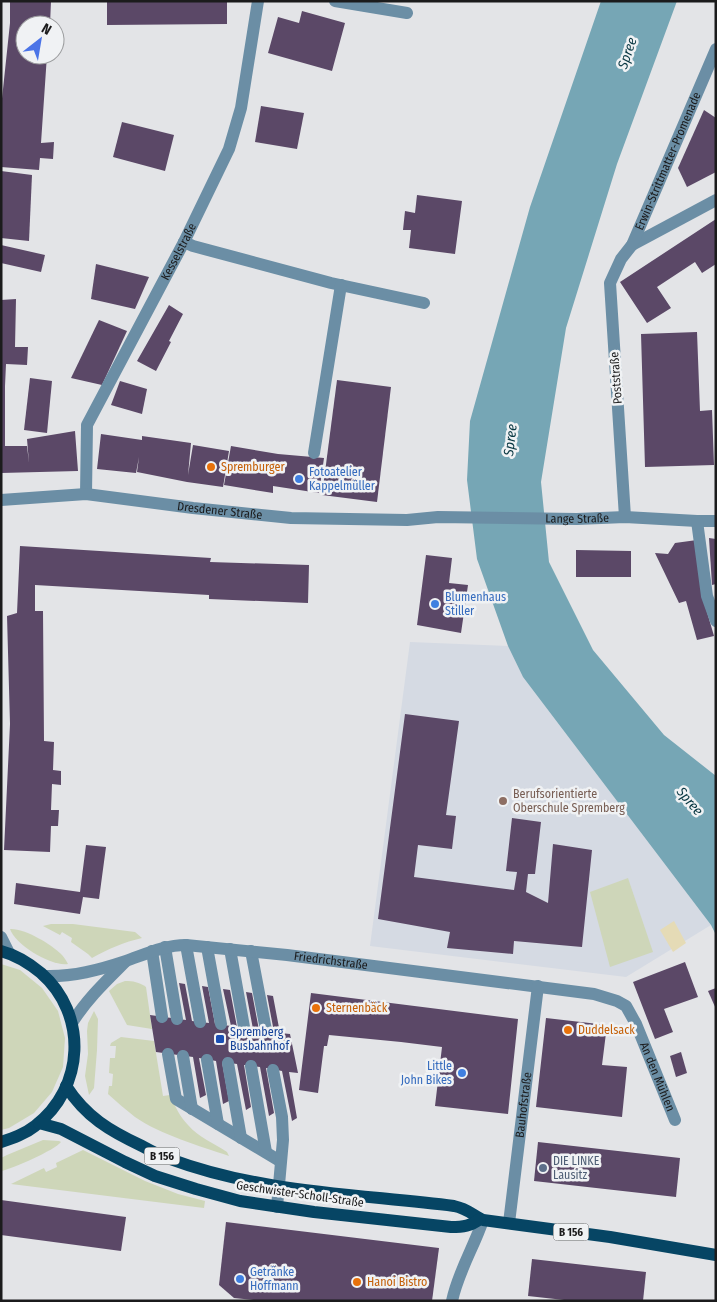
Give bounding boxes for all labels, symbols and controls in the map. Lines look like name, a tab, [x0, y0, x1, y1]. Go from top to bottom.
north arrow	[15, 15, 65, 65]
text: N	[38, 20, 54, 39]
water label: Spree	[614, 35, 641, 72]
street label: Erwin-Strittmatter-Promenade	[632, 90, 704, 232]
street label: Kesselstraße	[158, 221, 199, 283]
street label: Poststraße	[607, 351, 625, 405]
water label: Spree	[500, 423, 521, 458]
place label: Spremburger	[221, 460, 285, 474]
marker: Spremburger	[205, 461, 217, 473]
place label: Fotoatelier Kappelmüller	[309, 465, 376, 493]
marker: Fotoatelier Kappelmüller	[293, 473, 305, 485]
street label: Dresdener Straße	[176, 499, 263, 522]
street label: Lange Straße	[545, 511, 609, 526]
place label: Blumenhaus Stiller	[445, 590, 506, 618]
marker: Blumenhaus Stiller	[429, 598, 441, 610]
water label: Spree	[672, 783, 707, 819]
place label: Berufsorientierte Oberschule Spremberg	[513, 787, 625, 815]
marker: Berufsorientierte Oberschule Spremberg	[497, 795, 509, 807]
street label: Friedrichstraße	[293, 949, 369, 972]
place label: Sternenbäck	[326, 1001, 388, 1015]
marker: Sternenbäck	[310, 1002, 322, 1014]
place label: Duddelsack	[578, 1023, 635, 1037]
marker: Duddelsack	[562, 1024, 574, 1036]
place label: Spremberg Busbahnhof	[230, 1025, 290, 1053]
marker: Spremberg Busbahnhof	[214, 1033, 226, 1045]
street label: An den Mühlen	[637, 1040, 678, 1113]
place label: Little John Bikes	[401, 1059, 452, 1087]
marker: Little John Bikes	[456, 1067, 468, 1079]
street label: Bauhofstraße	[512, 1071, 534, 1139]
road number: B 156	[144, 1148, 180, 1164]
place label: DIE LINKE Lausitz	[553, 1154, 600, 1182]
marker: DIE LINKE Lausitz	[537, 1162, 549, 1174]
street label: Geschwister-Scholl-Straße	[235, 1178, 365, 1210]
road number: B 156	[554, 1224, 588, 1240]
place label: Getränke Hoffmann	[250, 1265, 299, 1293]
marker: Getränke Hoffmann	[234, 1273, 246, 1285]
place label: Hanoi Bistro	[367, 1275, 427, 1289]
marker: Hanoi Bistro	[351, 1276, 363, 1288]

